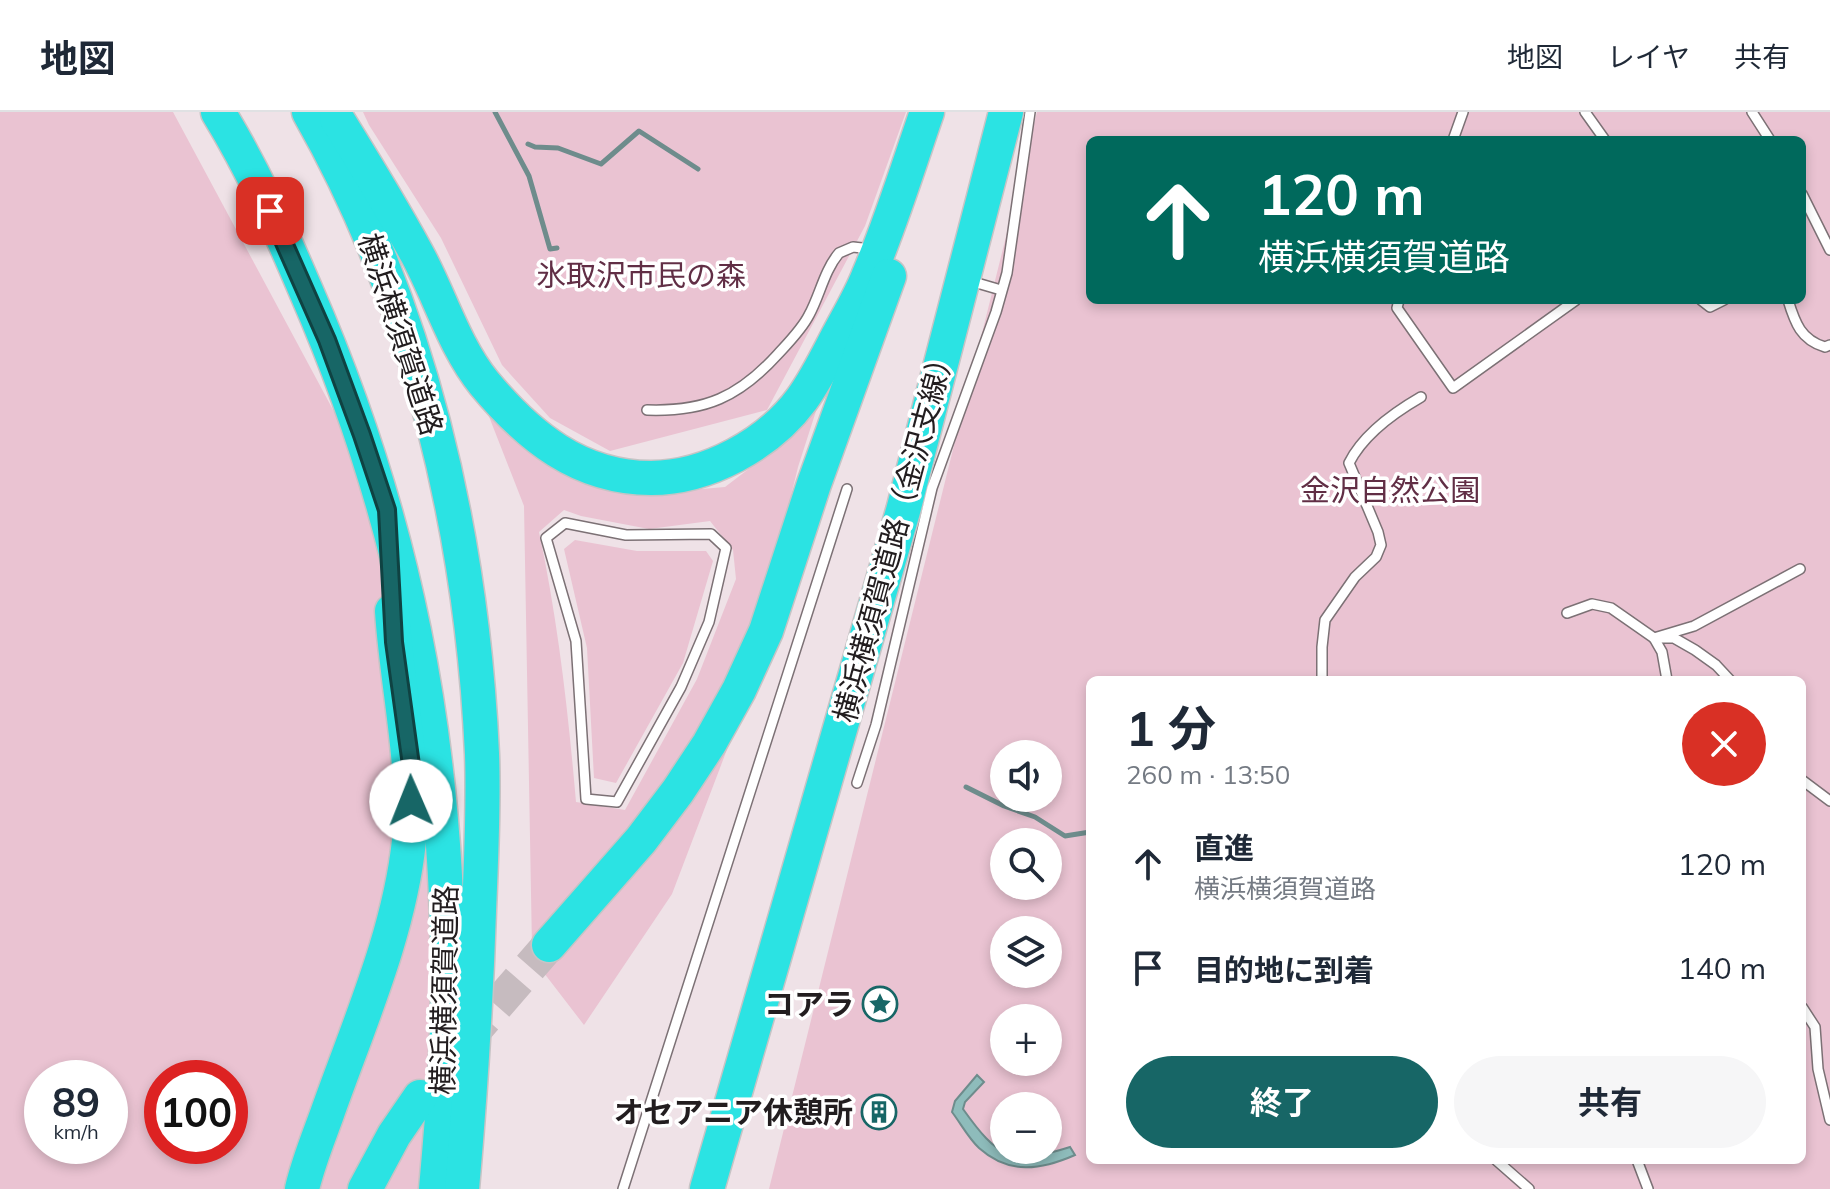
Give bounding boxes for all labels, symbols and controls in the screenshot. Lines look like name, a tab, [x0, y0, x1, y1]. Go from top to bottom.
text: 地図	[40, 34, 116, 82]
text: 地図	[1507, 39, 1563, 74]
text: レイヤ	[1607, 39, 1690, 74]
text: 共有	[1734, 39, 1790, 74]
text: 120 m	[1258, 159, 1425, 229]
icon: ahead	[1126, 168, 1230, 272]
pin	[236, 177, 304, 245]
icon: arrive	[248, 189, 292, 233]
street label: 横浜横須賀道路	[350, 228, 452, 440]
text: 横浜横須賀道路	[1258, 234, 1510, 279]
park label: 氷取沢市民の森	[536, 256, 746, 294]
street label: 横浜横須賀道路（金沢支線）	[825, 340, 963, 726]
park label: 金沢自然公園	[1300, 471, 1480, 509]
text: 1 分	[1126, 698, 1216, 758]
button: close	[1682, 702, 1766, 786]
map controls	[990, 740, 1062, 1164]
button: sound	[990, 740, 1062, 812]
text: 260 m · 13:50	[1126, 758, 1290, 791]
position arrow	[369, 759, 453, 843]
button: search	[990, 828, 1062, 900]
text: 直進	[1194, 829, 1254, 867]
icon: ahead	[1126, 842, 1170, 886]
text: 120 m	[1678, 845, 1766, 883]
text: 横浜横須賀道路	[1194, 872, 1376, 905]
street label: 横浜横須賀道路	[423, 885, 465, 1095]
button: layers	[990, 916, 1062, 988]
icon: arrive	[1126, 946, 1170, 990]
text: 140 m	[1678, 949, 1766, 987]
text: 目的地に到着	[1194, 951, 1374, 989]
place label: コアラ	[764, 985, 854, 1023]
place icon: コアラ	[861, 985, 899, 1023]
button: +	[990, 1004, 1062, 1076]
button: 終了	[1126, 1056, 1438, 1148]
button: 共有	[1454, 1056, 1766, 1148]
speed limit sign: 100	[144, 1060, 248, 1164]
text: 89	[52, 1077, 100, 1127]
button: −	[990, 1092, 1062, 1164]
place label: オセアニア休憩所	[614, 1093, 853, 1131]
building icon: オセアニア休憩所	[860, 1093, 898, 1131]
text: km/h	[53, 1119, 99, 1144]

